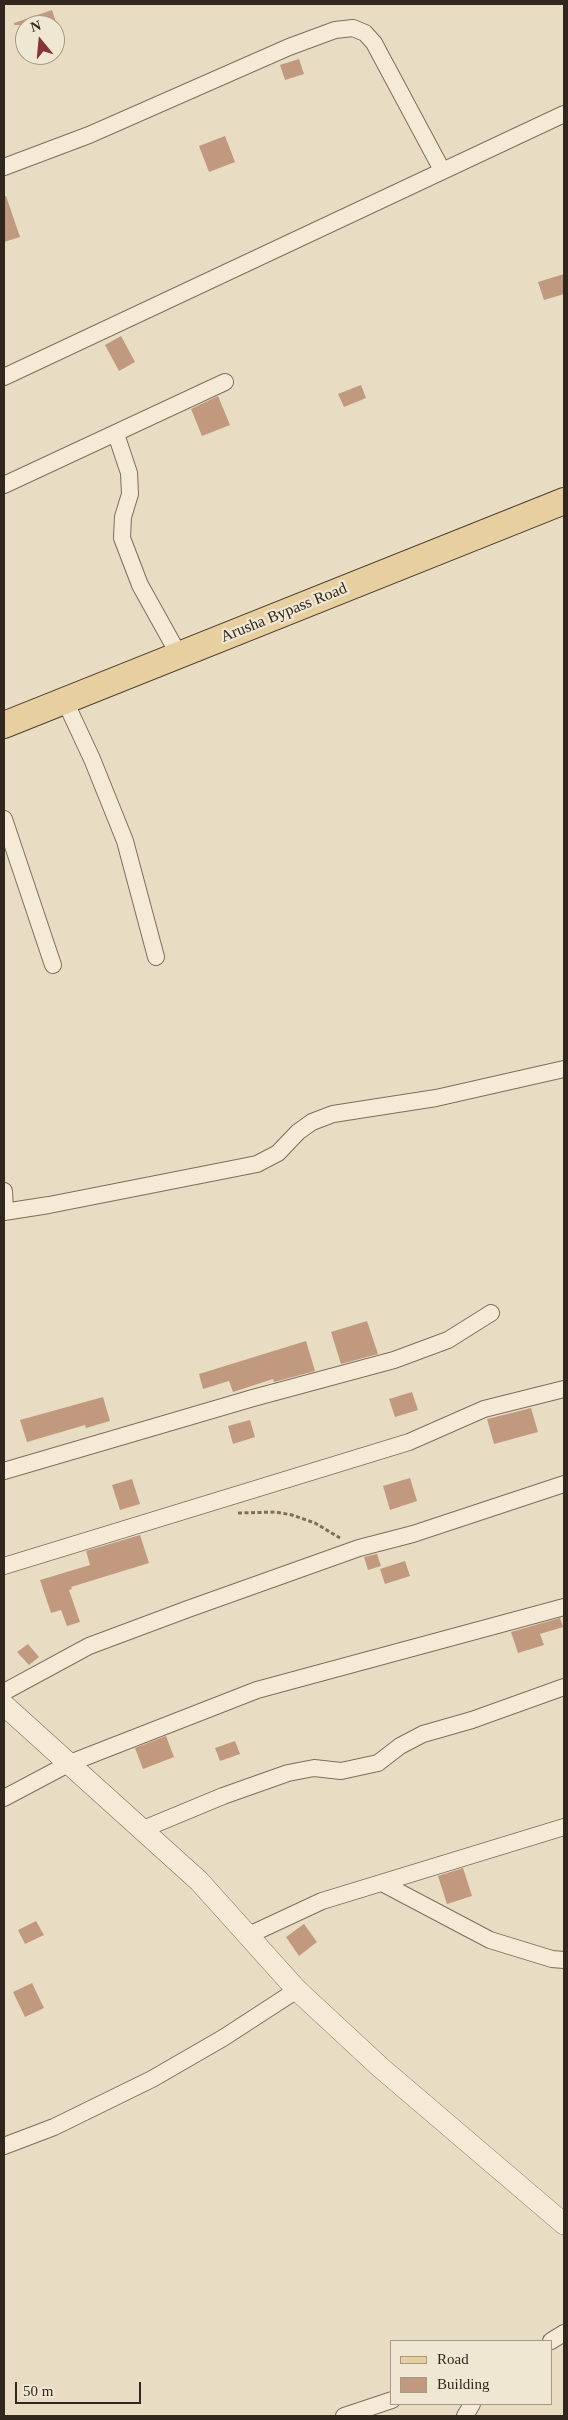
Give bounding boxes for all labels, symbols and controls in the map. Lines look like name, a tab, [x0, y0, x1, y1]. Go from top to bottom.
north arrow	[15, 15, 65, 65]
text: N	[29, 17, 43, 35]
street label: Arusha Bypass Road	[218, 579, 350, 647]
legend	[390, 2340, 553, 2405]
text: Road	[437, 2351, 469, 2367]
scale bar	[18, 2372, 144, 2404]
text: Building	[437, 2376, 490, 2392]
text: 50 m	[23, 2383, 53, 2399]

